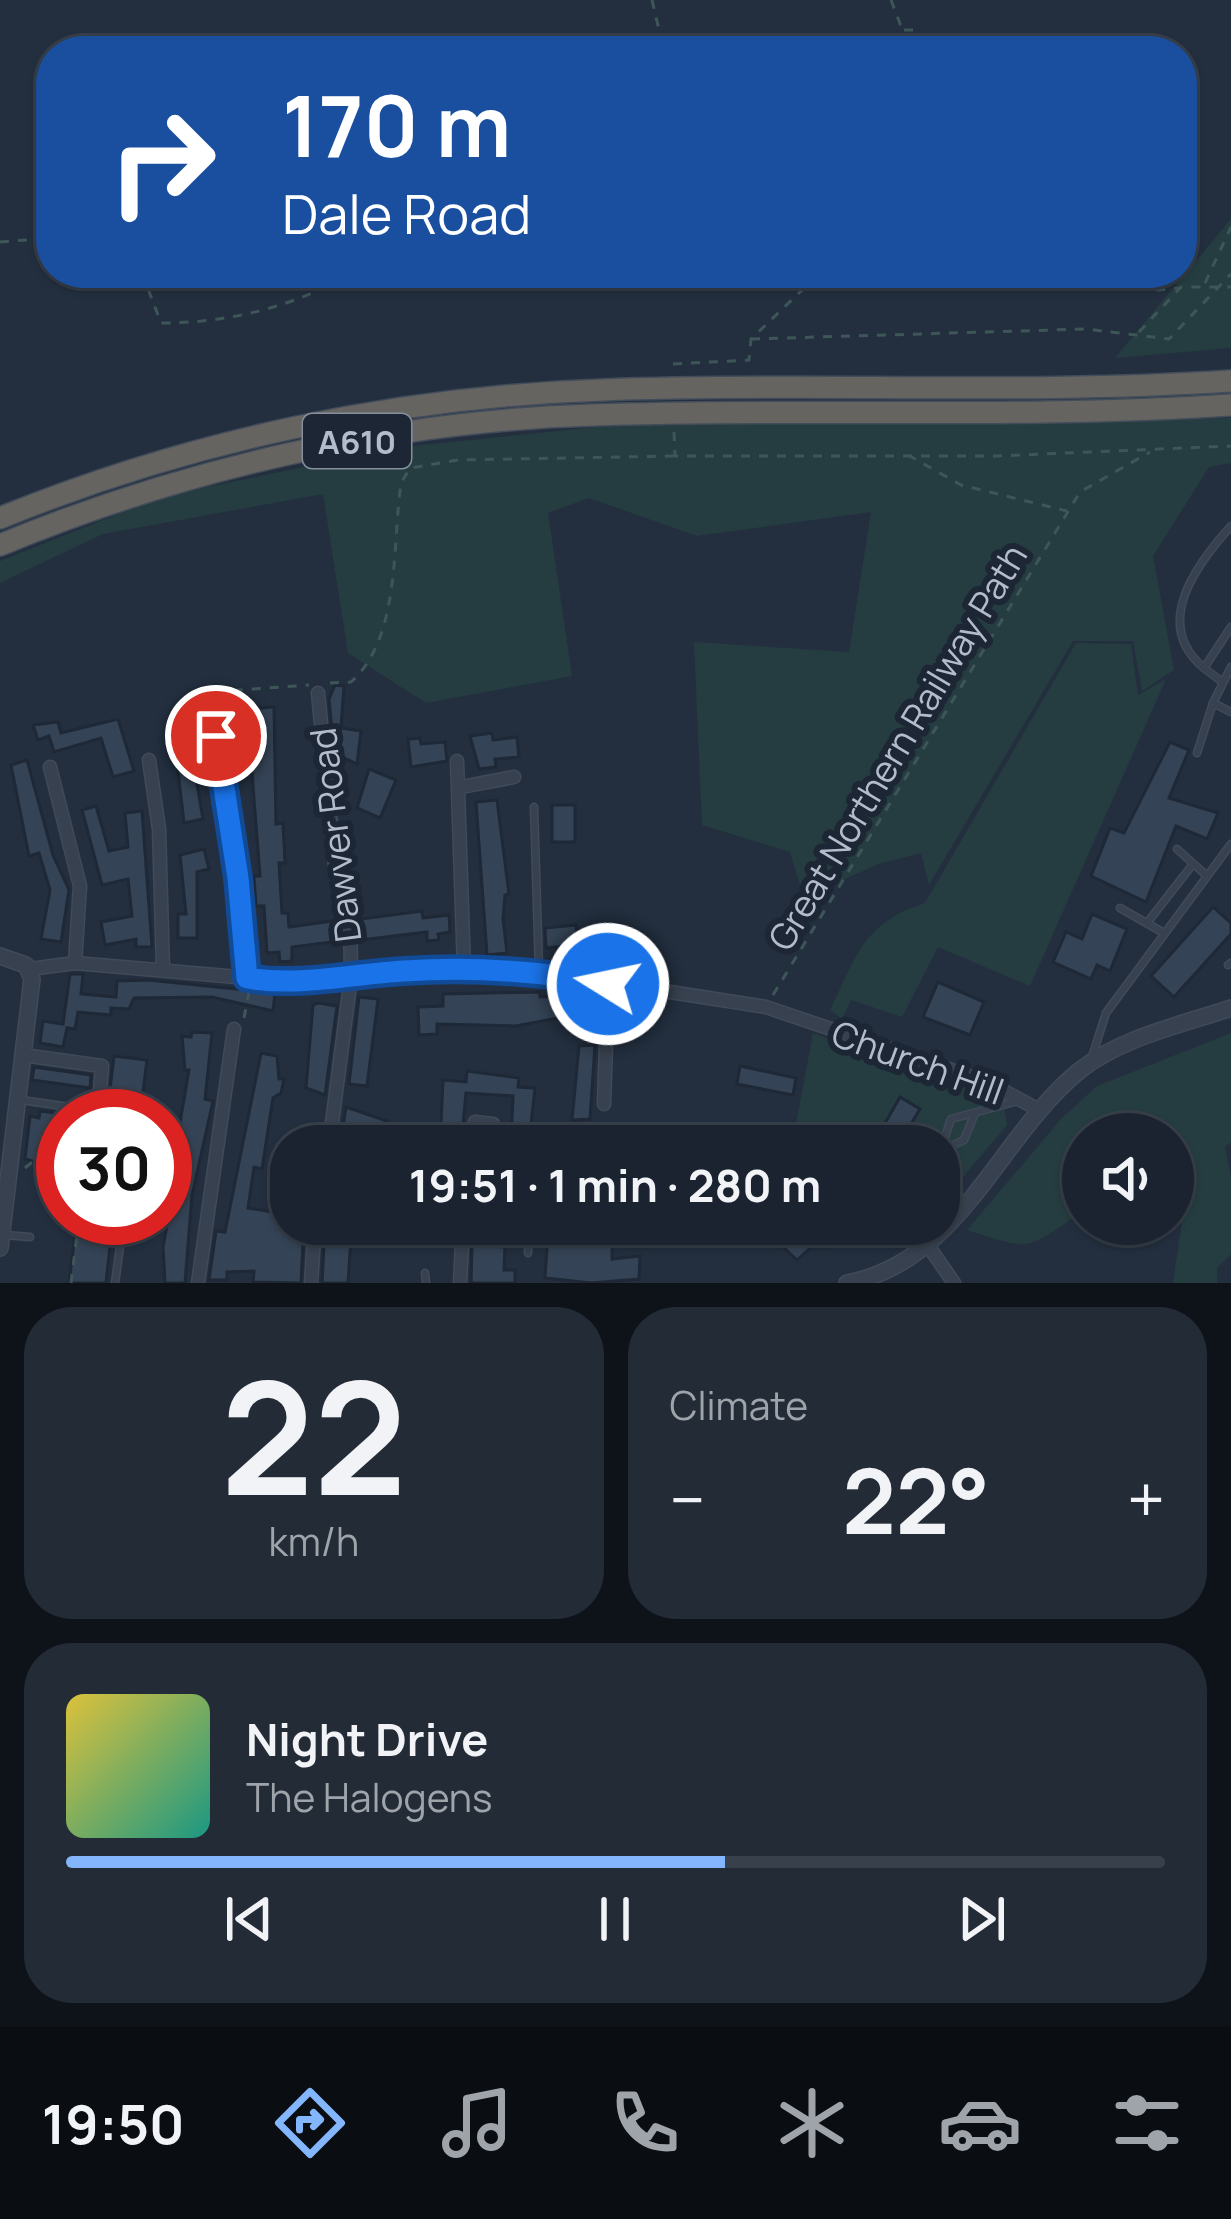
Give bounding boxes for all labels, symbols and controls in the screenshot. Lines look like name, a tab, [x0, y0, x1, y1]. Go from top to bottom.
text: 170 m	[282, 67, 511, 182]
icon: right	[84, 84, 240, 240]
text: Dale Road	[282, 176, 531, 250]
road number: A610	[303, 414, 411, 468]
street label: Great Northern Railway Path	[756, 535, 1038, 959]
pin	[165, 685, 267, 787]
icon: arrive	[183, 703, 249, 769]
street label: Dawver Road	[298, 725, 372, 945]
position arrow	[545, 921, 671, 1047]
street label: Church Hill	[825, 1008, 1011, 1116]
speed limit sign: 30	[36, 1089, 192, 1245]
map controls	[1062, 1113, 1194, 1245]
button: sound	[1062, 1113, 1194, 1245]
text: 19:51 · 1 min · 280 m	[409, 1154, 821, 1216]
text: 22	[221, 1329, 407, 1542]
text: Climate	[670, 1378, 808, 1432]
text: 22°	[842, 1438, 990, 1561]
text: −	[670, 1454, 705, 1544]
text: +	[1127, 1454, 1165, 1544]
text: km/h	[268, 1514, 359, 1568]
text: Night Drive	[246, 1708, 488, 1770]
text: The Halogens	[246, 1770, 493, 1824]
icon: previous	[216, 1886, 282, 1952]
icon: pause	[582, 1886, 648, 1952]
icon: next	[949, 1886, 1015, 1952]
icon: directions	[268, 2081, 352, 2165]
icon: music	[435, 2081, 519, 2165]
icon: phone	[603, 2081, 687, 2165]
icon: climate	[770, 2081, 854, 2165]
icon: car	[938, 2081, 1022, 2165]
icon: filters	[1105, 2081, 1189, 2165]
text: 19:50	[42, 2086, 185, 2160]

